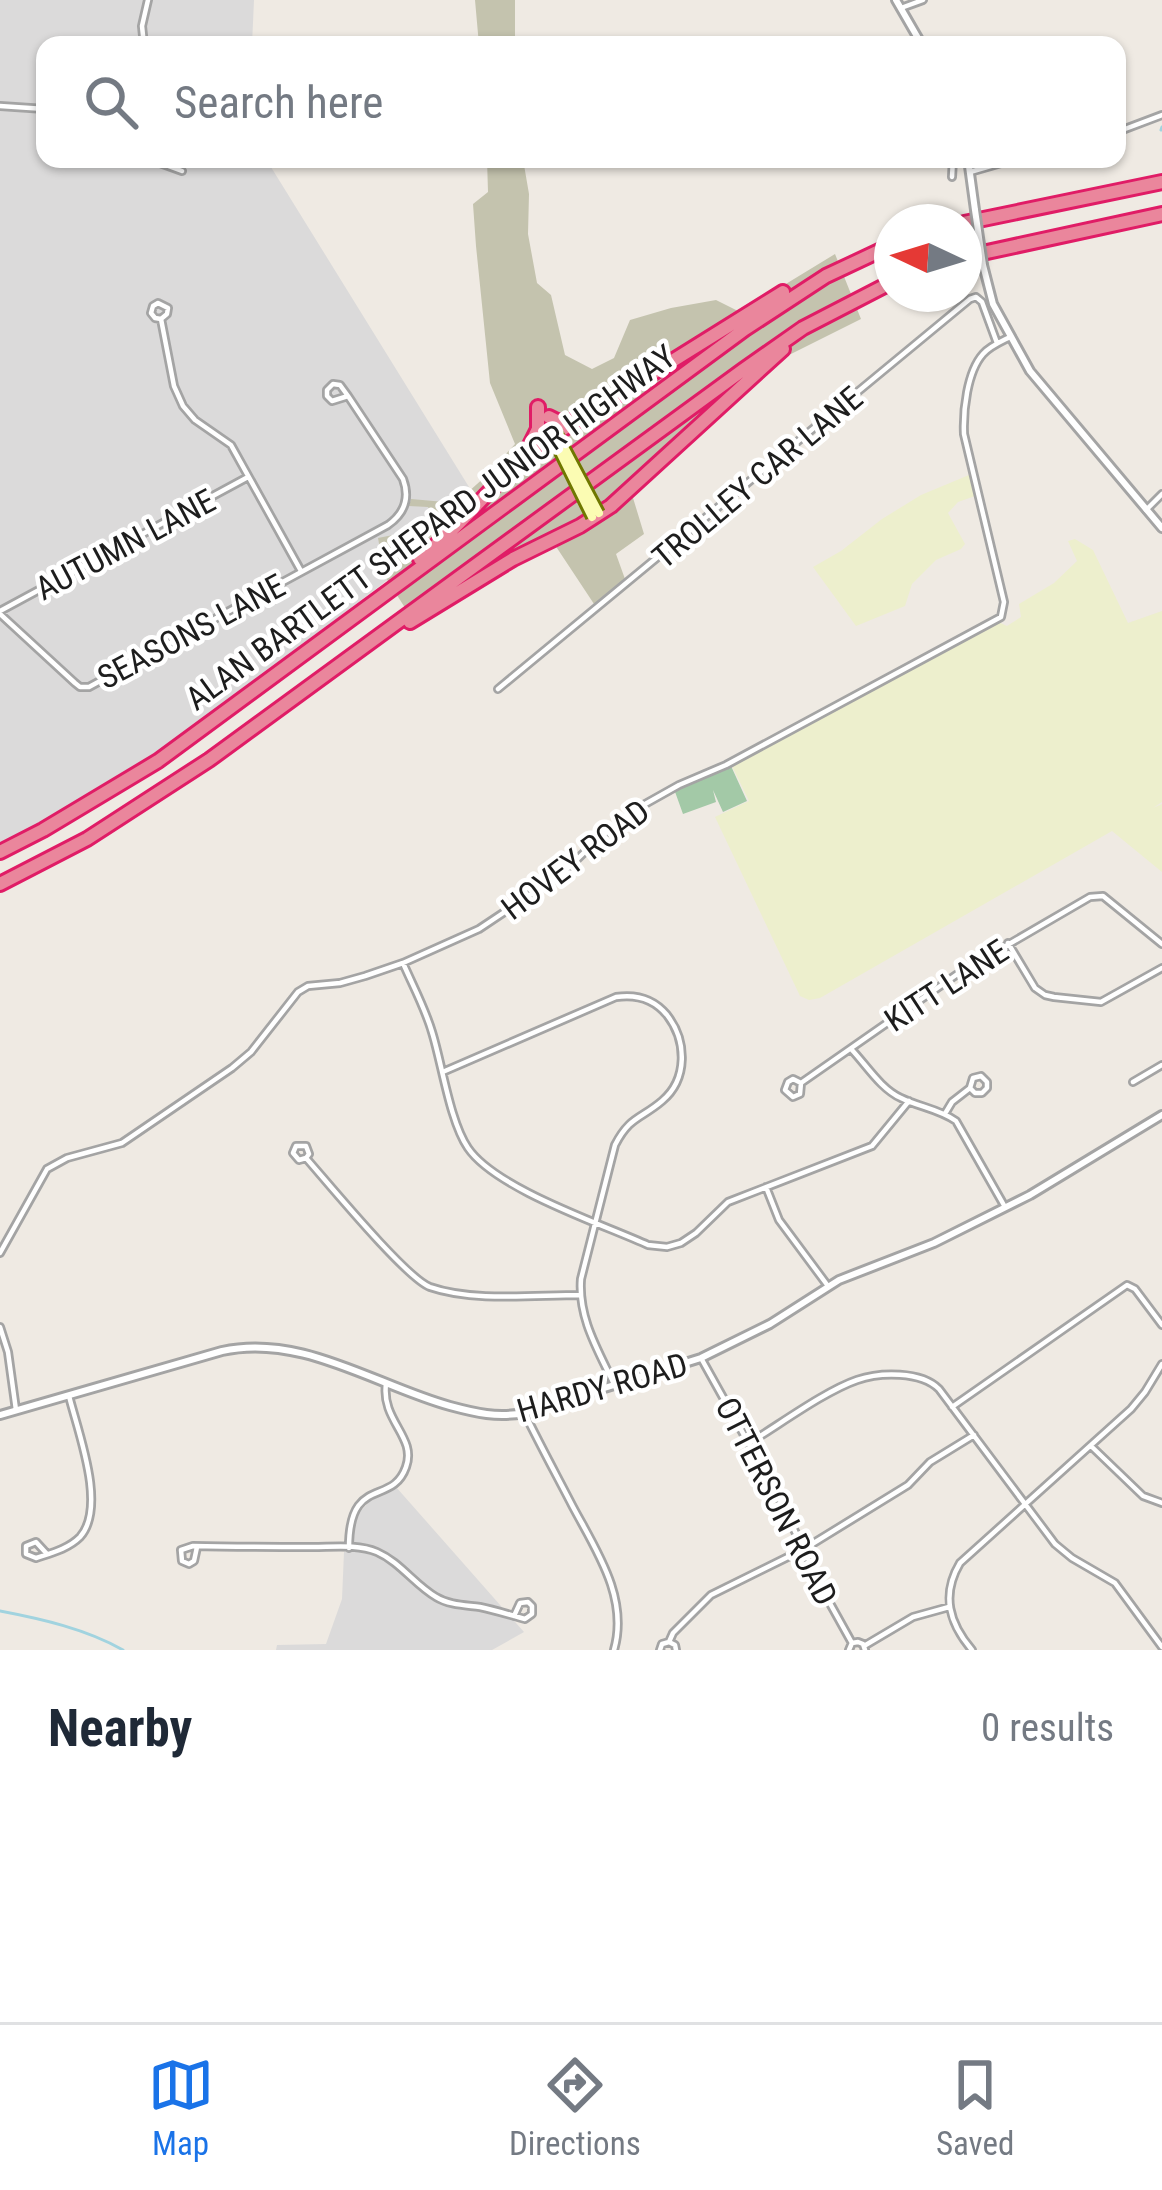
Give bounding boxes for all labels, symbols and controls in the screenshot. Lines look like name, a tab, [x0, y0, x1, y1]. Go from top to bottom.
search box	[36, 36, 1126, 168]
icon: search	[78, 69, 144, 135]
text: Search here	[174, 76, 383, 129]
north arrow	[874, 204, 982, 312]
street label: ALAN BARTLETT SHEPARD JUNIOR HIGHWAY	[178, 337, 683, 718]
street label: TROLLEY CAR LANE	[644, 378, 870, 577]
street label: AUTUMN LANE	[29, 481, 222, 608]
street label: SEASONS LANE	[91, 566, 292, 697]
street label: HOVEY ROAD	[494, 791, 657, 928]
street label: KITT LANE	[877, 931, 1015, 1040]
street label: HARDY ROAD	[513, 1345, 692, 1430]
street label: OTTERSON ROAD	[707, 1391, 846, 1612]
text: Nearby	[48, 1699, 192, 1758]
text: 0 results	[981, 1705, 1114, 1751]
tab: Map	[148, 2052, 214, 2163]
tab: Directions	[509, 2052, 641, 2163]
tab: Saved	[936, 2052, 1014, 2163]

